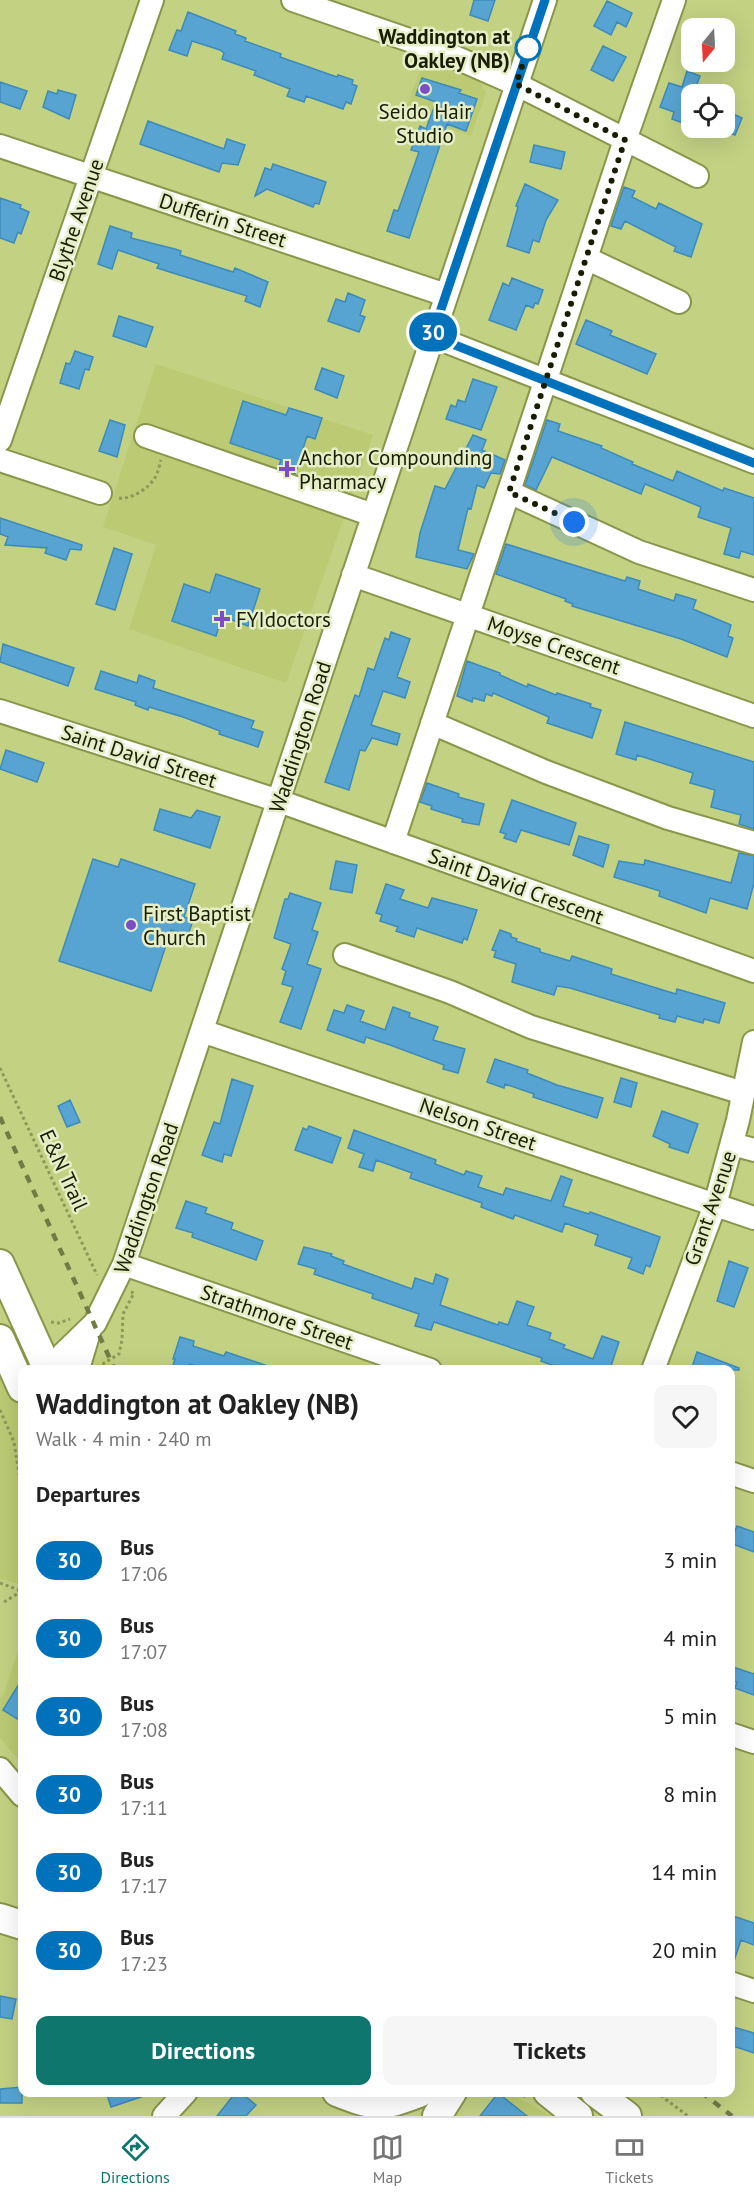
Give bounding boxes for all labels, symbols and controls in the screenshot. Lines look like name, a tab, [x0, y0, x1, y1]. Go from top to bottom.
north arrow	[681, 18, 735, 72]
map controls	[681, 18, 735, 138]
place label: Waddington at Oakley (NB)	[378, 23, 511, 74]
marker: Waddington at Oakley (NB)	[515, 35, 541, 61]
marker: Seido Hair Studio	[418, 82, 432, 96]
button: locate	[681, 84, 735, 138]
place label: Seido Hair Studio	[379, 98, 471, 149]
street label: Blythe Avenue	[42, 155, 110, 285]
street label: Dufferin Street	[156, 187, 290, 253]
line badge: 30	[406, 312, 460, 352]
text: 30	[421, 319, 445, 346]
place label: Anchor Compounding Pharmacy	[299, 444, 492, 495]
marker: Anchor Compounding Pharmacy	[280, 462, 294, 476]
your location	[559, 507, 589, 537]
place label: FYIdoctors	[236, 606, 331, 633]
marker: FYIdoctors	[213, 610, 231, 628]
street label: Moyse Crescent	[484, 610, 624, 680]
street label: Waddington Road	[263, 658, 337, 816]
street label: Saint David Street	[58, 718, 220, 794]
street label: Saint David Crescent	[425, 842, 607, 930]
place label: First Baptist Church	[143, 900, 251, 951]
marker: First Baptist Church	[124, 918, 138, 932]
street label: Nelson Street	[416, 1091, 540, 1157]
street label: Waddington Road	[108, 1119, 184, 1277]
street label: E&N Trail	[34, 1125, 94, 1215]
street label: Grant Avenue	[678, 1147, 742, 1269]
street label: Strathmore Street	[197, 1278, 357, 1356]
text: Waddington at Oakley (NB)	[36, 1385, 359, 1422]
button: heart	[654, 1385, 717, 1448]
text: Walk · 4 min · 240 m	[36, 1426, 212, 1452]
text: Departures	[36, 1480, 140, 1508]
text: Bus	[120, 1533, 154, 1561]
text: 3 min	[663, 1546, 717, 1574]
text: 30	[57, 1547, 81, 1574]
text: 17:06	[120, 1561, 168, 1587]
text: Bus	[120, 1611, 154, 1639]
text: 4 min	[663, 1624, 717, 1652]
text: 30	[57, 1625, 81, 1652]
text: 17:07	[120, 1639, 168, 1665]
text: Bus	[120, 1689, 154, 1717]
text: 5 min	[663, 1702, 717, 1730]
text: 30	[57, 1703, 81, 1730]
text: 17:08	[120, 1717, 168, 1743]
text: Bus	[120, 1767, 154, 1795]
text: 8 min	[663, 1780, 717, 1808]
text: 30	[57, 1781, 81, 1808]
text: 17:11	[120, 1795, 168, 1821]
text: Bus	[120, 1845, 154, 1873]
text: 14 min	[651, 1858, 717, 1886]
text: 30	[57, 1859, 81, 1886]
text: 17:17	[120, 1873, 168, 1899]
text: Bus	[120, 1923, 154, 1951]
text: 20 min	[651, 1936, 717, 1964]
text: 30	[57, 1937, 81, 1964]
text: 17:23	[120, 1951, 168, 1977]
button: Directions	[36, 2016, 371, 2085]
button: Tickets	[383, 2016, 717, 2085]
tab: Directions	[101, 2131, 170, 2187]
tab: Map	[371, 2131, 404, 2187]
tab: Tickets	[605, 2131, 653, 2187]

